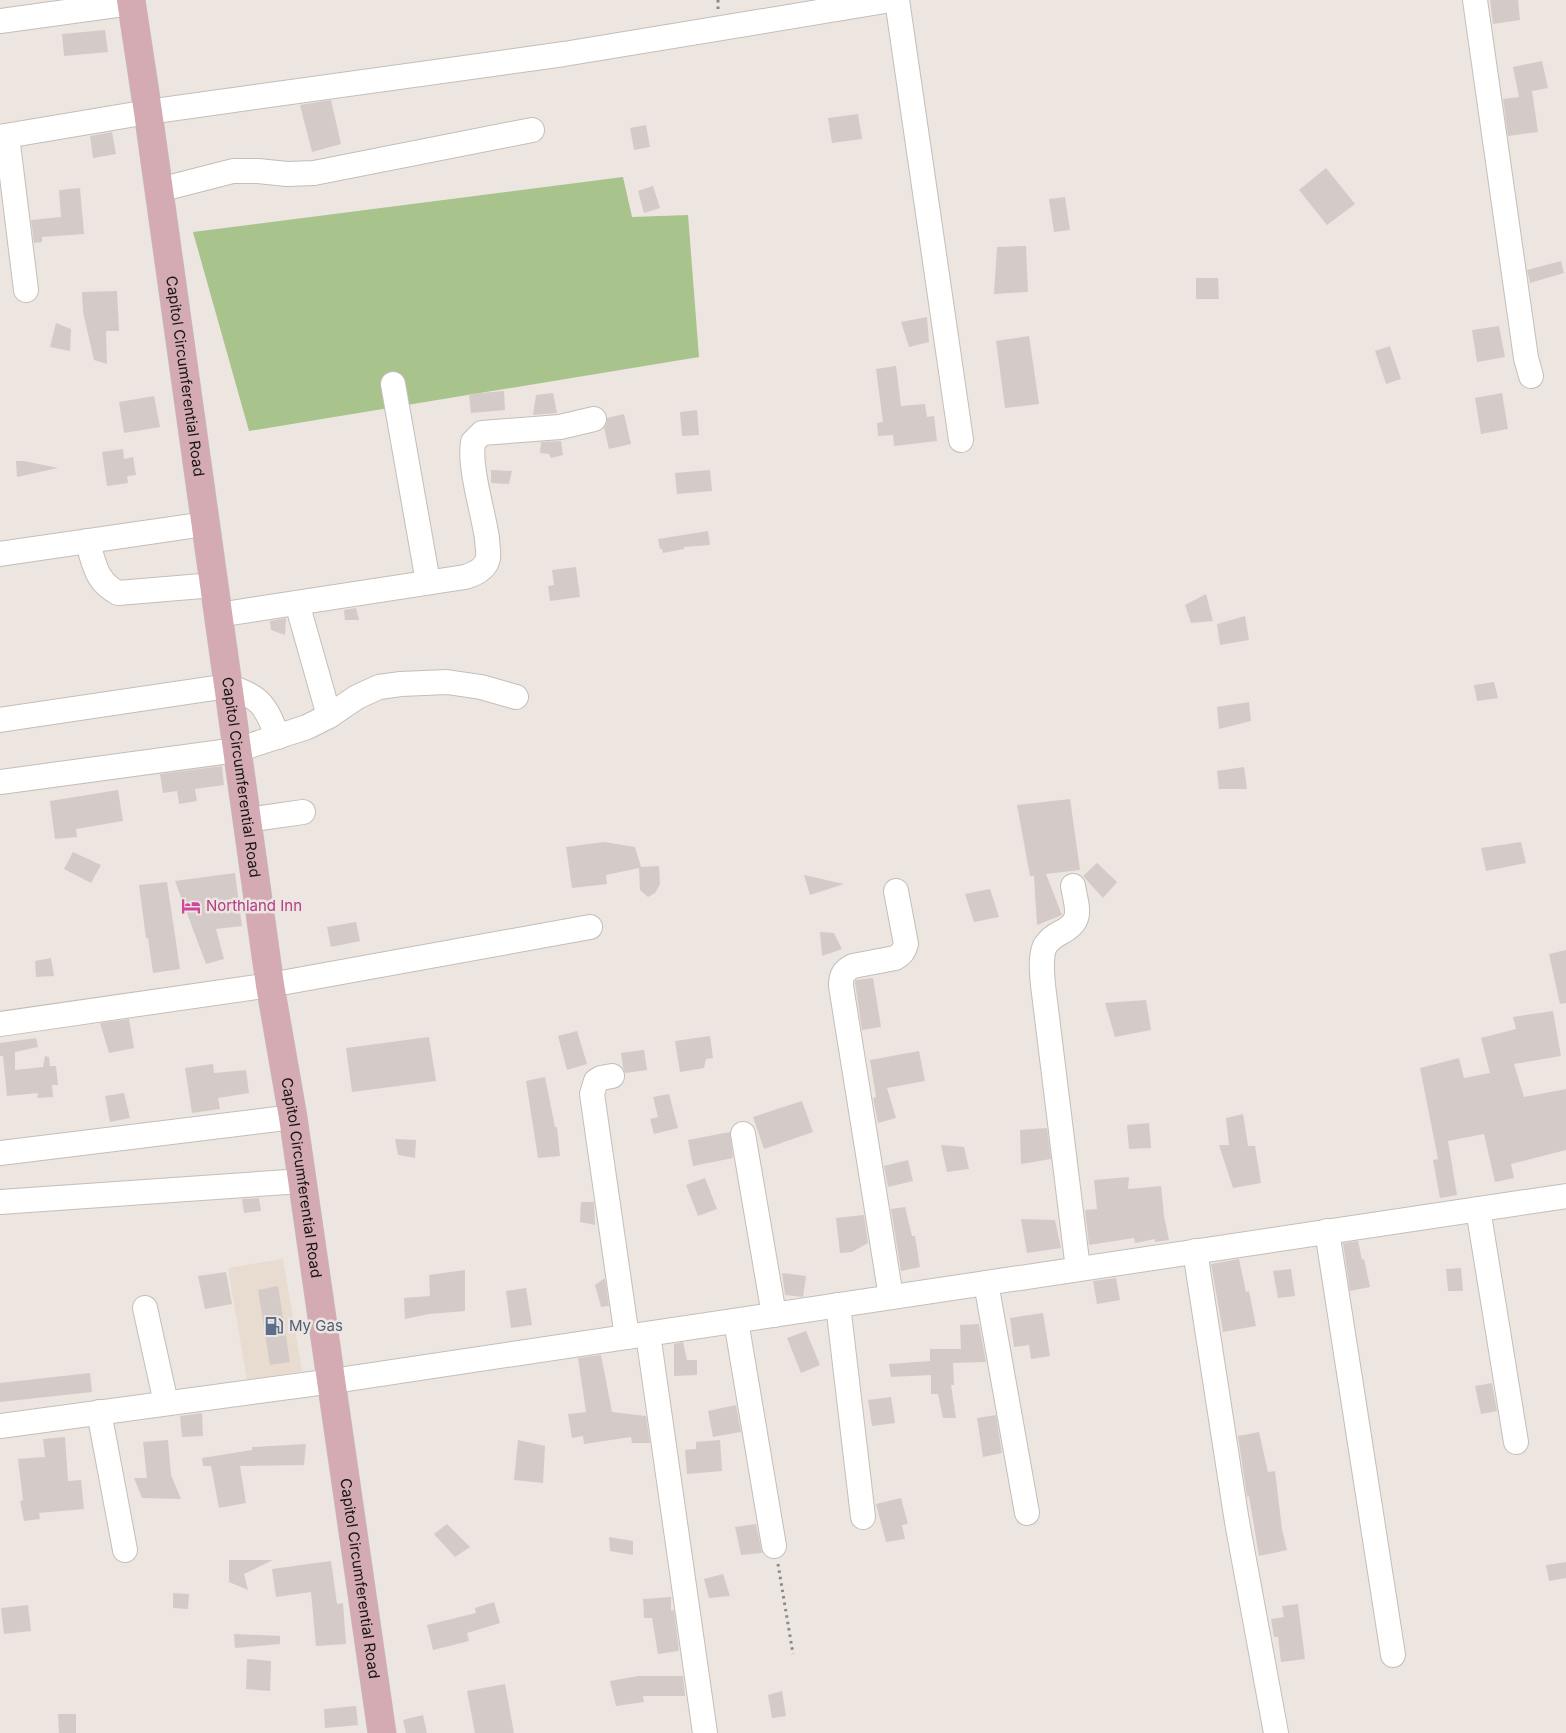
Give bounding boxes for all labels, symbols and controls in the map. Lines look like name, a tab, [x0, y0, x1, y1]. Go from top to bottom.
street label: Capitol Circumferential Road	[162, 275, 209, 478]
street label: Capitol Circumferential Road	[218, 676, 265, 879]
hotel icon: Northland Inn	[180, 895, 202, 917]
place label: Northland Inn	[206, 896, 302, 915]
street label: Capitol Circumferential Road	[277, 1076, 326, 1279]
fuel station icon: My Gas	[263, 1315, 285, 1337]
place label: My Gas	[289, 1316, 343, 1335]
street label: Capitol Circumferential Road	[336, 1477, 384, 1680]

